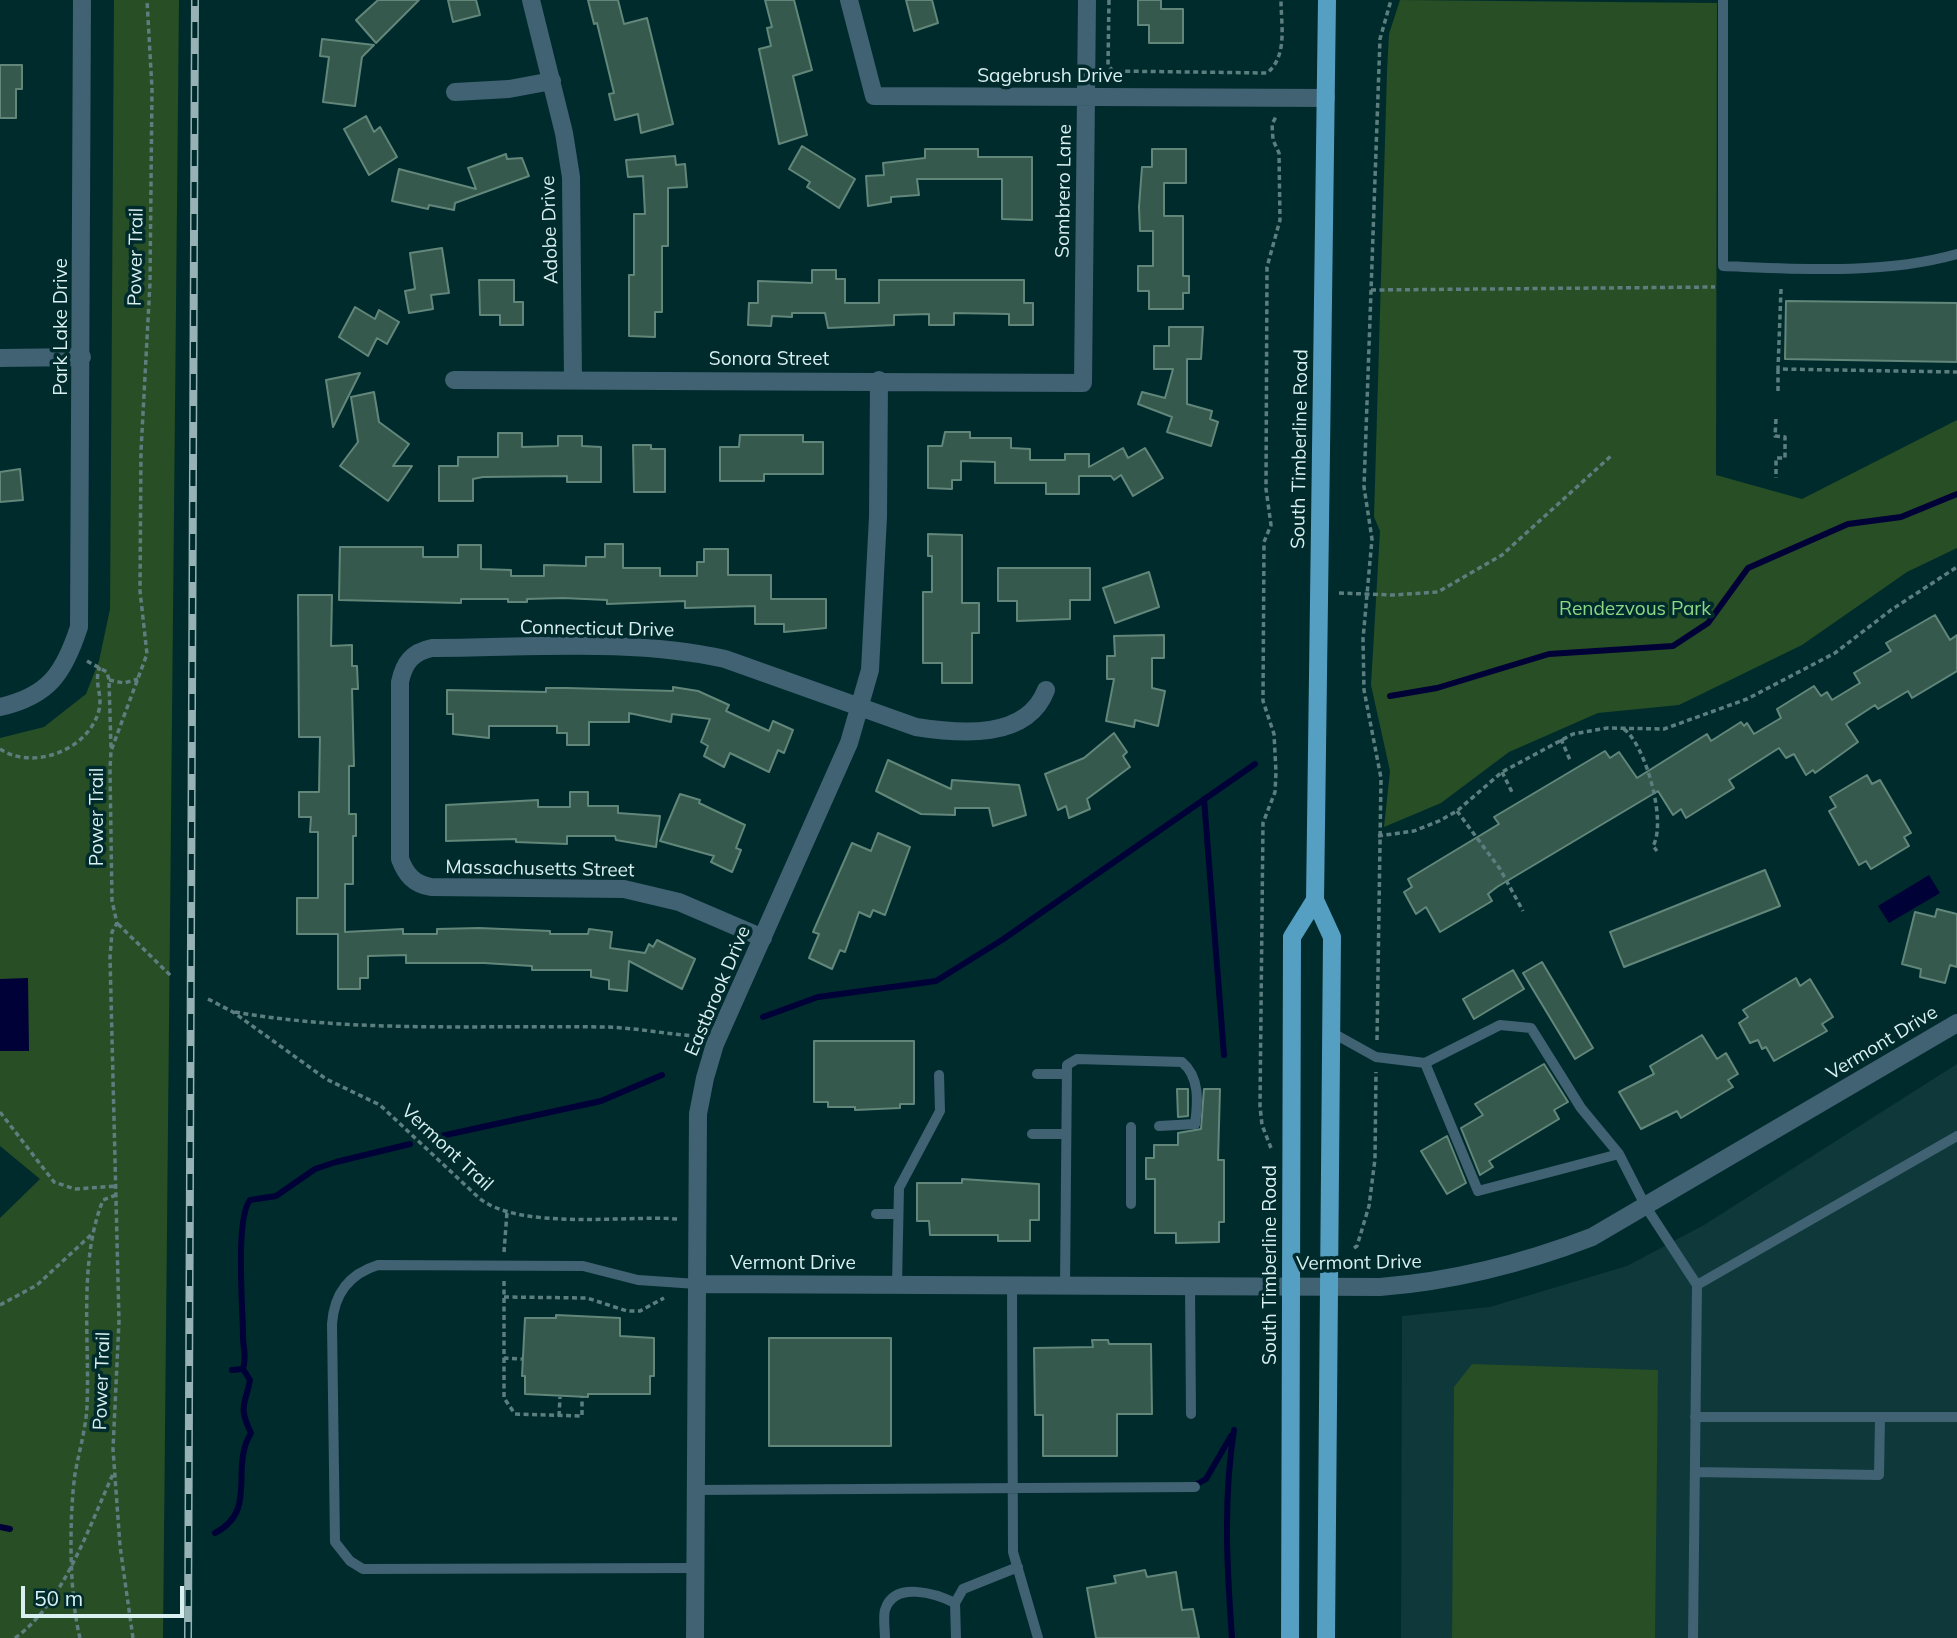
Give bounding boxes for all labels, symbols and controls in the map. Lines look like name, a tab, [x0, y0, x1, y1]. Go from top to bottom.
street label: Sagebrush Drive	[977, 65, 1123, 87]
street label: Sombrero Lane	[1051, 124, 1077, 258]
street label: Adobe Drive	[537, 175, 563, 285]
street label: Power Trail	[124, 208, 148, 306]
street label: Park Lake Drive	[50, 258, 72, 396]
street label: Sonora Street	[709, 348, 829, 370]
street label: South Timberline Road	[1287, 349, 1313, 549]
park label: Rendezvous Park	[1559, 598, 1711, 620]
street label: Connecticut Drive	[520, 616, 674, 642]
street label: Power Trail	[86, 768, 108, 866]
street label: Massachusetts Street	[445, 856, 635, 882]
street label: Eastbrook Drive	[680, 923, 756, 1059]
street label: Vermont Drive	[1822, 1001, 1942, 1085]
street label: Vermont Trail	[396, 1100, 498, 1196]
street label: South Timberline Road	[1259, 1165, 1281, 1365]
street label: Vermont Drive	[1296, 1251, 1422, 1275]
street label: Vermont Drive	[730, 1252, 856, 1274]
street label: Power Trail	[89, 1331, 115, 1431]
scale bar	[24, 1572, 187, 1616]
text: 50 m	[34, 1585, 83, 1611]

